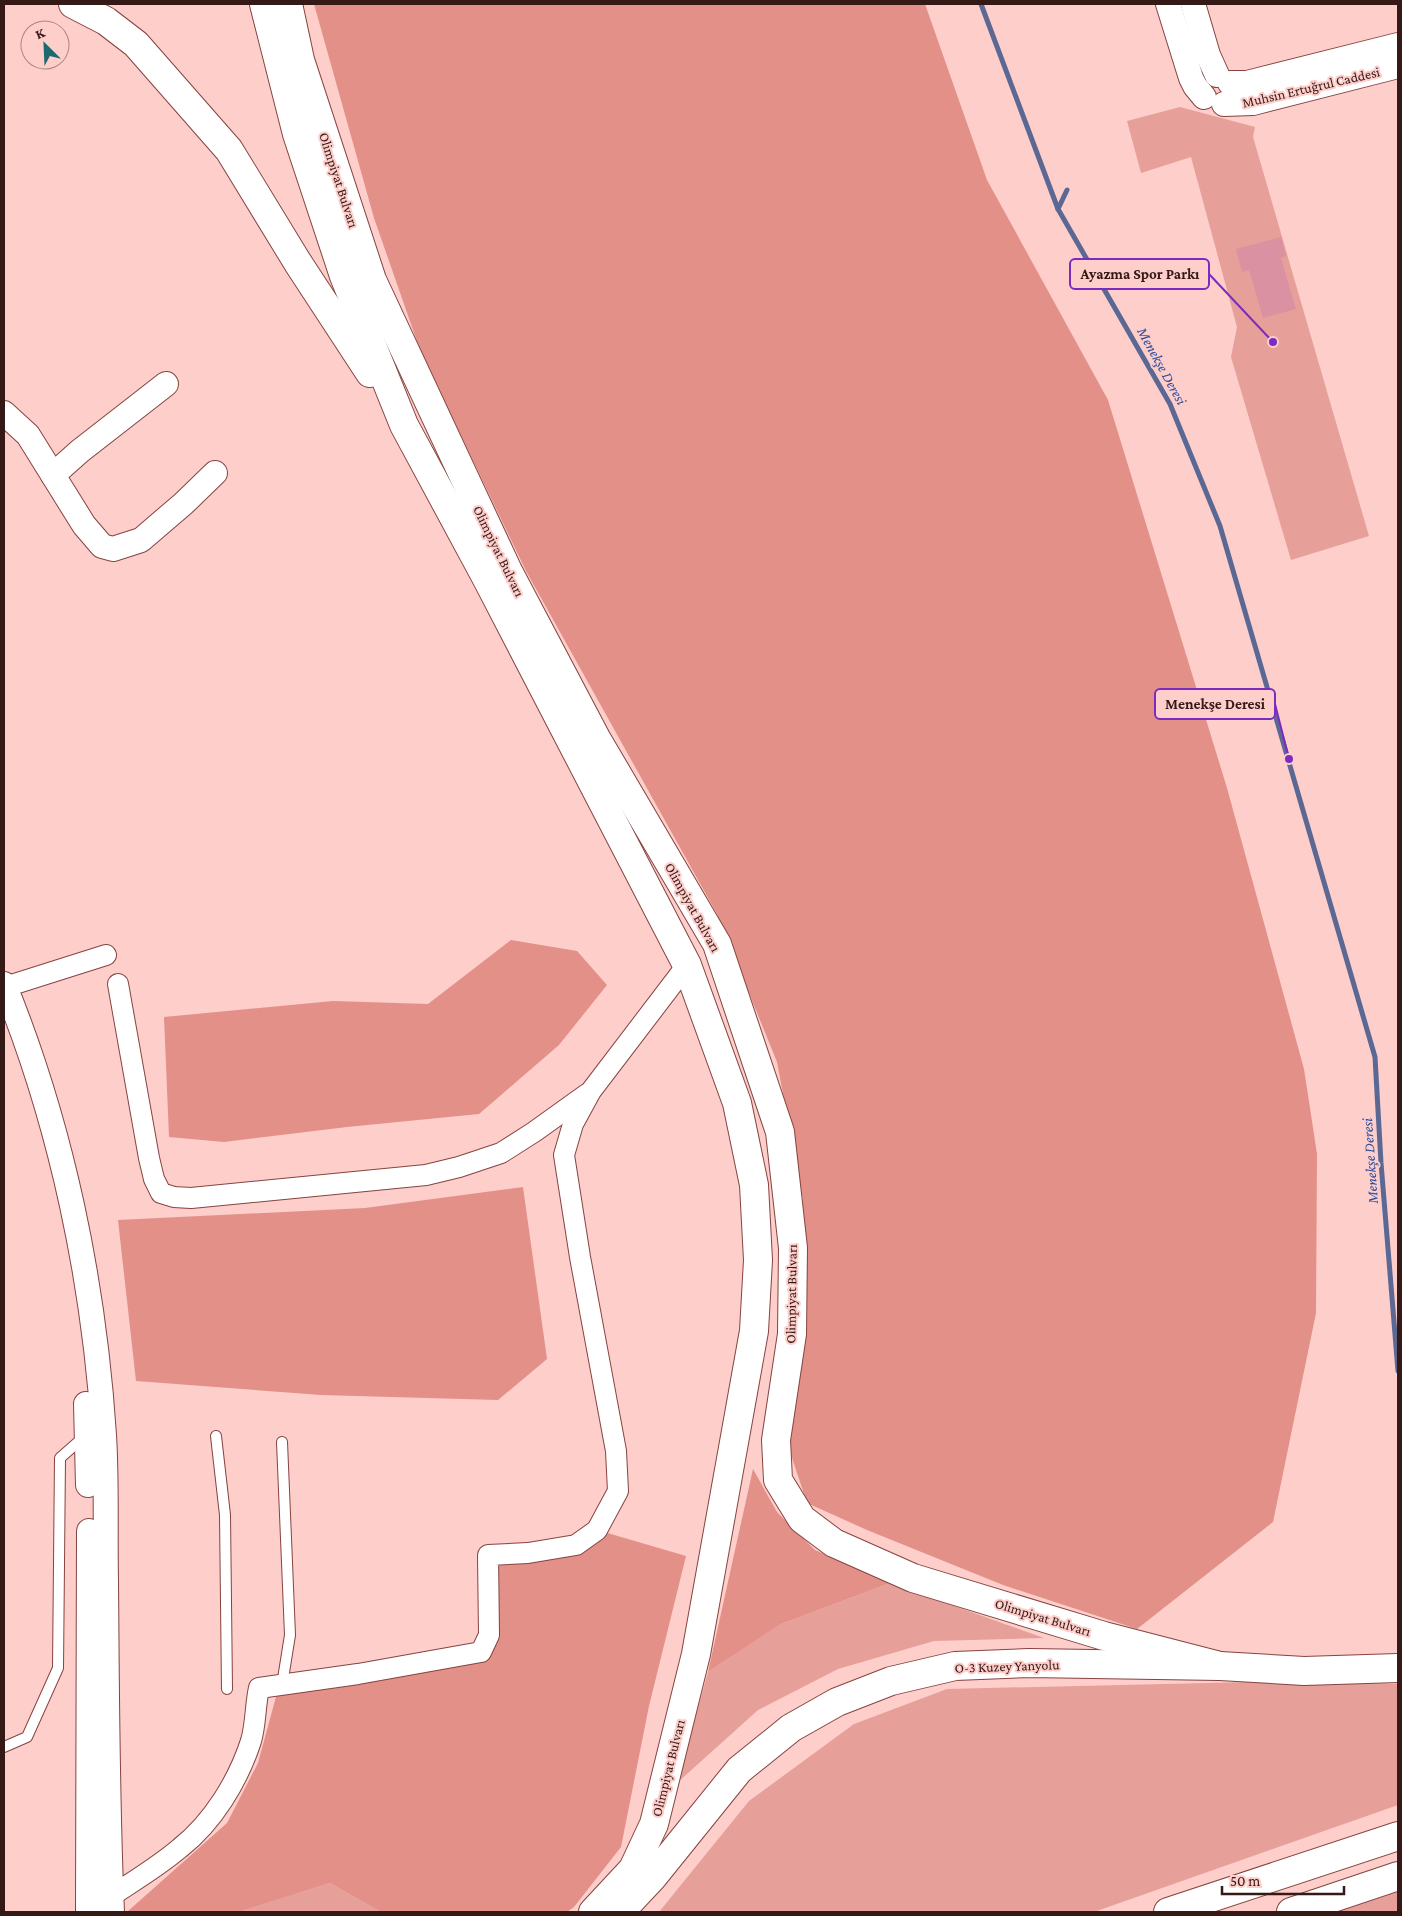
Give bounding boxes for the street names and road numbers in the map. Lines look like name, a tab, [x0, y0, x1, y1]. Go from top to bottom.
street label: Muhsin Ertuğrul Caddesi	[1241, 63, 1382, 111]
street label: Olimpiyat Bulvarı	[316, 130, 362, 230]
street label: Olimpiyat Bulvarı	[470, 503, 528, 599]
street label: Olimpiyat Bulvarı	[662, 860, 724, 955]
street label: Olimpiyat Bulvarı	[782, 1244, 800, 1344]
street label: Olimpiyat Bulvarı	[993, 1595, 1093, 1639]
street label: O-3 Kuzey Yanyolu	[954, 1656, 1060, 1676]
street label: Olimpiyat Bulvarı	[648, 1718, 688, 1818]

